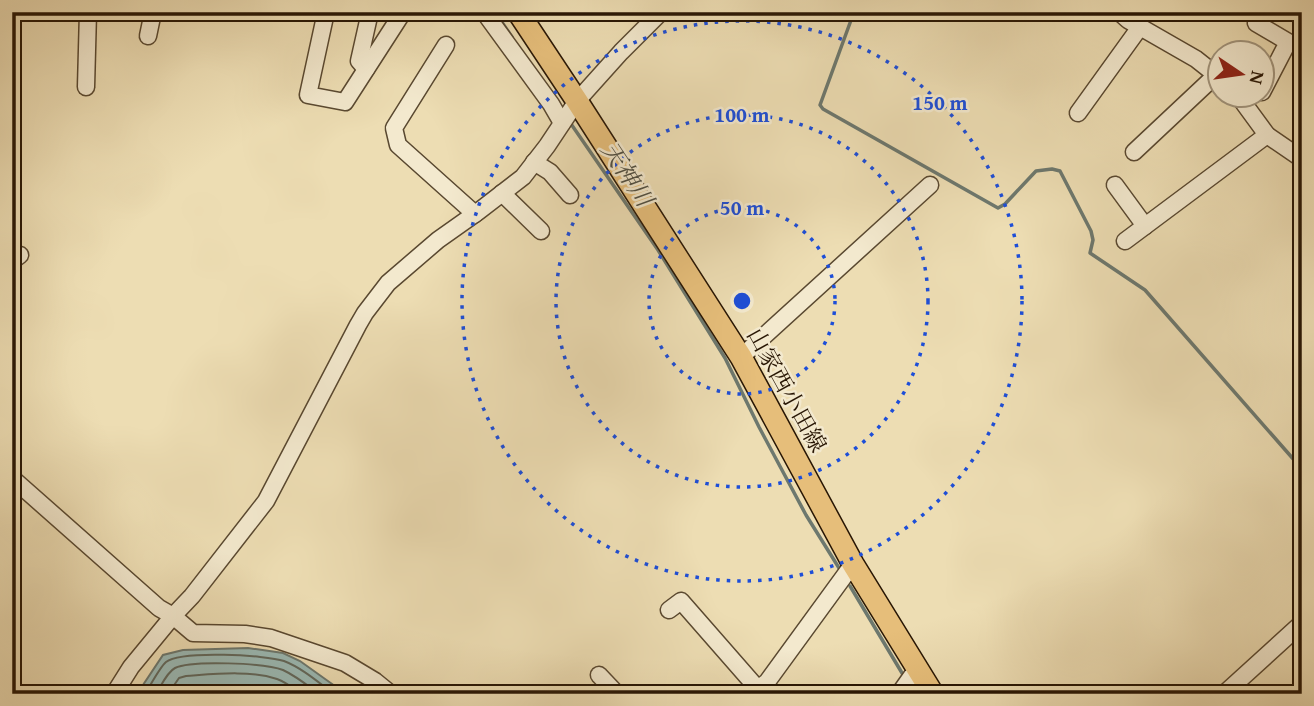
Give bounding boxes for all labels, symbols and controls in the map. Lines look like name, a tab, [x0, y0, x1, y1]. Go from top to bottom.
north arrow	[1206, 38, 1276, 108]
text: N	[1242, 68, 1273, 87]
text: 150 m	[912, 87, 968, 118]
text: 100 m	[714, 99, 770, 130]
water label: 天神川	[593, 134, 664, 216]
text: 50 m	[720, 192, 764, 223]
centre of rings	[730, 289, 754, 313]
street label: 山家西小田線	[740, 321, 835, 458]

